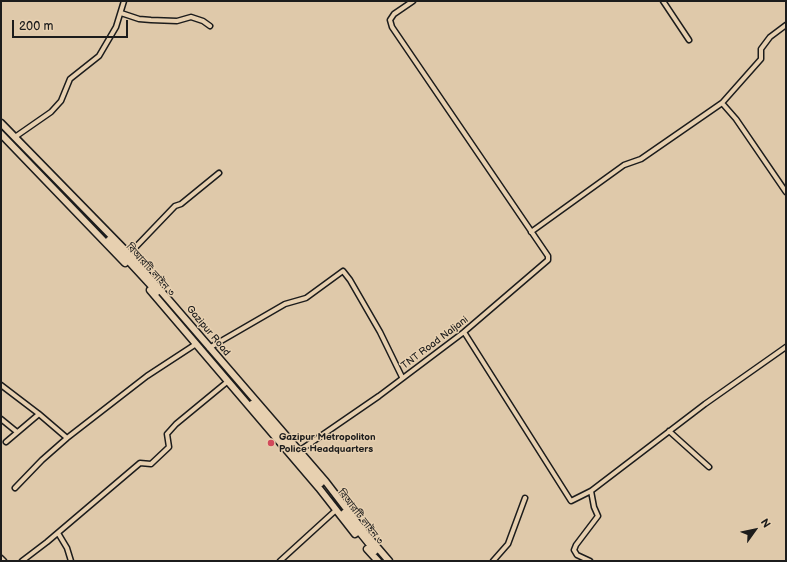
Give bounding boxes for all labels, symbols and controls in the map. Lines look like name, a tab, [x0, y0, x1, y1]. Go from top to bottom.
scale bar	[14, 12, 130, 38]
text: 200 m	[19, 19, 53, 34]
street label: বিআরটি লাইন ৩	[123, 241, 177, 299]
street label: Gazipur Road	[183, 303, 233, 359]
street label: TNT Road Naljani	[399, 314, 471, 372]
place label: Gazipur Metropoliton Police Headquarters	[279, 431, 376, 454]
marker: Gazipur Metropoliton Police Headquarters	[266, 438, 276, 448]
street label: বিআরটি লাইন ৩	[335, 487, 385, 547]
north arrow	[735, 510, 775, 550]
text: N	[758, 516, 773, 530]

